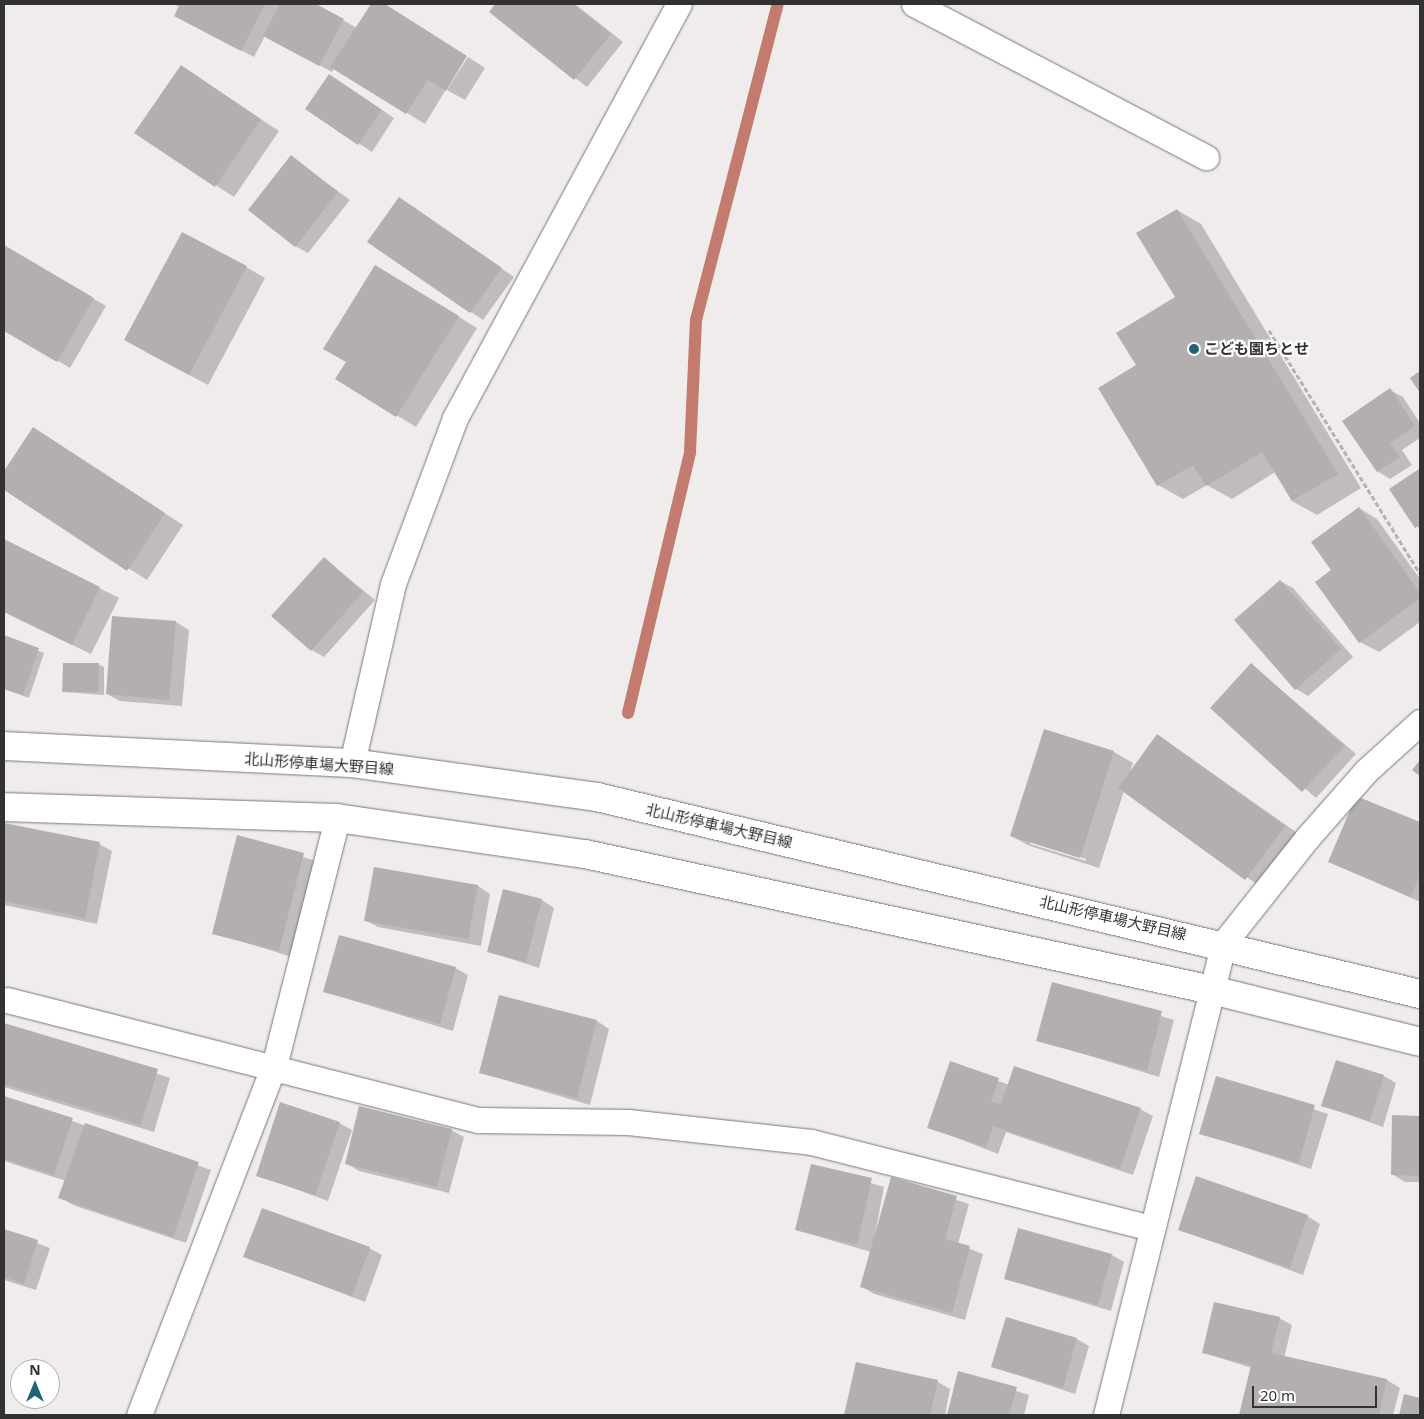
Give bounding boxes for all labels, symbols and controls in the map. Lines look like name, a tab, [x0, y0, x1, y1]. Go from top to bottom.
place label: こども園ちとせ	[1204, 340, 1309, 358]
marker: こども園ちとせ	[1188, 343, 1200, 355]
street label: 北山形停車場大野目線	[244, 750, 394, 778]
street label: 北山形停車場大野目線	[644, 800, 794, 852]
street label: 北山形停車場大野目線	[1038, 892, 1188, 944]
north arrow	[10, 1359, 60, 1409]
text: N	[29, 1360, 41, 1379]
scale bar	[1254, 1376, 1379, 1408]
text: 20 m	[1260, 1385, 1295, 1405]

